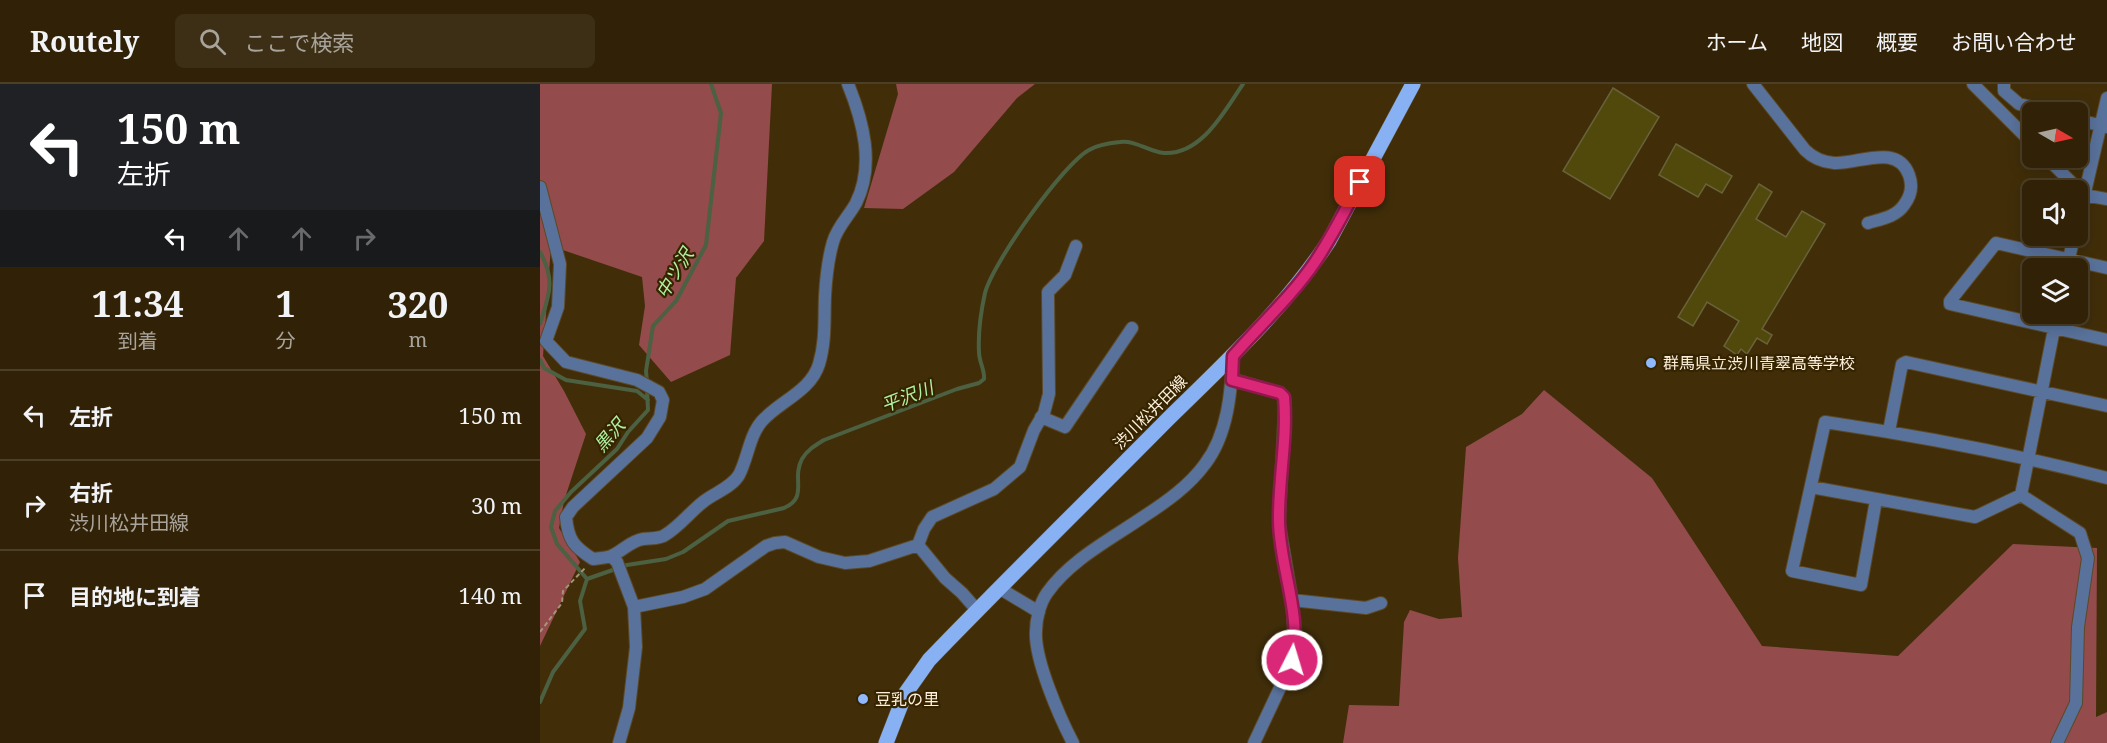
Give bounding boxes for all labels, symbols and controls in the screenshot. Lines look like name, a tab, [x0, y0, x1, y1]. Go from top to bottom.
search box	[175, 14, 595, 68]
text: Routely	[30, 22, 139, 60]
icon: search	[196, 25, 229, 58]
text: ここで検索	[244, 27, 354, 57]
text: ホーム	[1706, 28, 1768, 56]
text: 地図	[1801, 28, 1843, 56]
text: 概要	[1876, 28, 1918, 56]
text: お問い合わせ	[1951, 28, 2077, 56]
text: 150 m	[117, 99, 241, 156]
north arrow	[2022, 102, 2088, 168]
map controls	[2022, 102, 2088, 324]
icon: left	[18, 108, 96, 186]
text: 左折	[117, 155, 171, 192]
pin	[1334, 156, 1385, 207]
icon: arrive	[1343, 165, 1376, 198]
button: sound	[2022, 180, 2088, 246]
icon: left	[159, 222, 192, 255]
icon: ahead	[222, 222, 255, 255]
icon: ahead	[285, 222, 318, 255]
icon: right	[348, 222, 381, 255]
water label: 中ツ沢	[650, 242, 699, 302]
button: layers	[2022, 258, 2088, 324]
text: 11:34	[92, 279, 184, 328]
text: 1	[275, 279, 296, 328]
text: 320	[387, 280, 448, 329]
text: m	[408, 326, 427, 353]
text: 到着	[118, 327, 158, 354]
text: 分	[276, 327, 296, 354]
place label: 群馬県立渋川青翠高等学校	[1663, 352, 1855, 374]
marker: 群馬県立渋川青翠高等学校	[1644, 356, 1658, 370]
street label: 渋川松井田線	[1108, 370, 1192, 454]
water label: 平沢川	[877, 374, 938, 417]
icon: left	[18, 399, 51, 432]
text: 150 m	[459, 400, 522, 430]
text: 左折	[69, 401, 113, 431]
water label: 黒沢	[588, 412, 631, 456]
text: 右折	[69, 477, 113, 507]
icon: right	[18, 489, 51, 522]
text: 30 m	[471, 490, 522, 520]
text: 渋川松井田線	[69, 509, 189, 536]
icon: arrive	[18, 579, 51, 612]
text: 140 m	[459, 580, 522, 610]
text: 目的地に到着	[69, 581, 201, 611]
position arrow	[1260, 628, 1324, 692]
place label: 豆乳の里	[875, 688, 939, 710]
marker: 豆乳の里	[856, 692, 870, 706]

